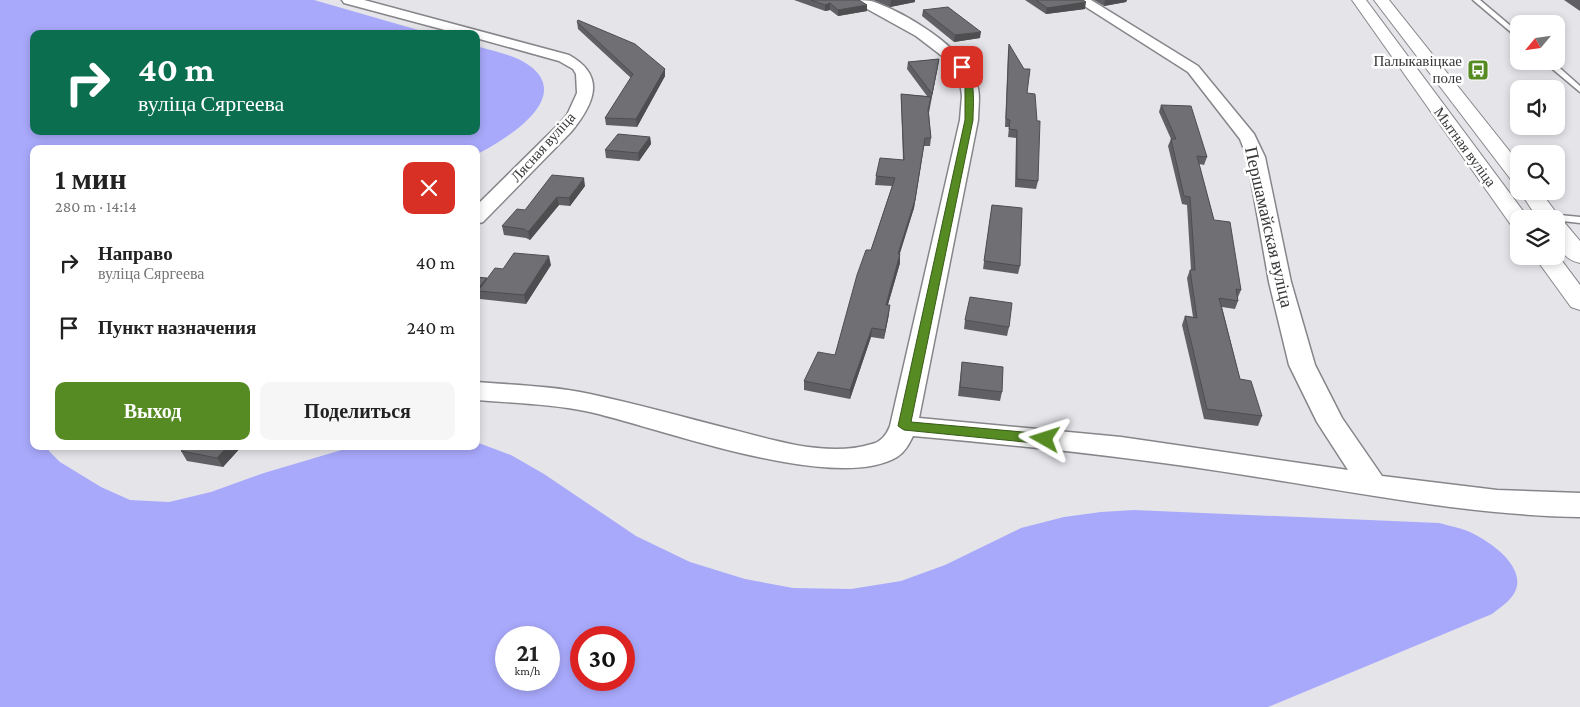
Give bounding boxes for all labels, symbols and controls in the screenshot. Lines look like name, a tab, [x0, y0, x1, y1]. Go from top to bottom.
north arrow	[1510, 15, 1565, 70]
map controls	[1510, 15, 1565, 265]
pin	[941, 46, 983, 88]
icon: right	[55, 50, 120, 115]
text: 40 m	[138, 50, 215, 89]
icon: arrive	[948, 53, 976, 81]
place label: Палыкавіцкае поле	[1373, 53, 1462, 86]
bus stop icon: Палыкавіцкае поле	[1466, 58, 1490, 82]
button: sound	[1510, 80, 1565, 135]
text: вуліца Сяргеева	[138, 91, 284, 116]
street label: Мытная вуліца	[1431, 104, 1499, 190]
street label: Лясная вуліца	[508, 109, 579, 185]
street label: Першамайская вуліца	[1241, 145, 1297, 309]
button: search	[1510, 145, 1565, 200]
text: 1 мин	[55, 162, 126, 195]
button: close	[403, 162, 455, 214]
text: 280 m · 14:14	[55, 198, 137, 215]
button: layers	[1510, 210, 1565, 265]
text: Направо	[98, 243, 173, 264]
icon: right	[55, 249, 83, 277]
text: 40 m	[416, 252, 455, 273]
text: вуліца Сяргеева	[98, 265, 204, 282]
icon: arrive	[55, 314, 83, 342]
text: Пункт назначения	[98, 317, 256, 338]
text: 240 m	[407, 317, 455, 338]
button: Выход	[55, 382, 250, 440]
button: Поделиться	[260, 382, 455, 440]
position arrow	[1018, 412, 1070, 464]
speed limit sign: 30	[570, 626, 635, 691]
text: 21	[516, 639, 539, 666]
text: km/h	[515, 664, 540, 678]

